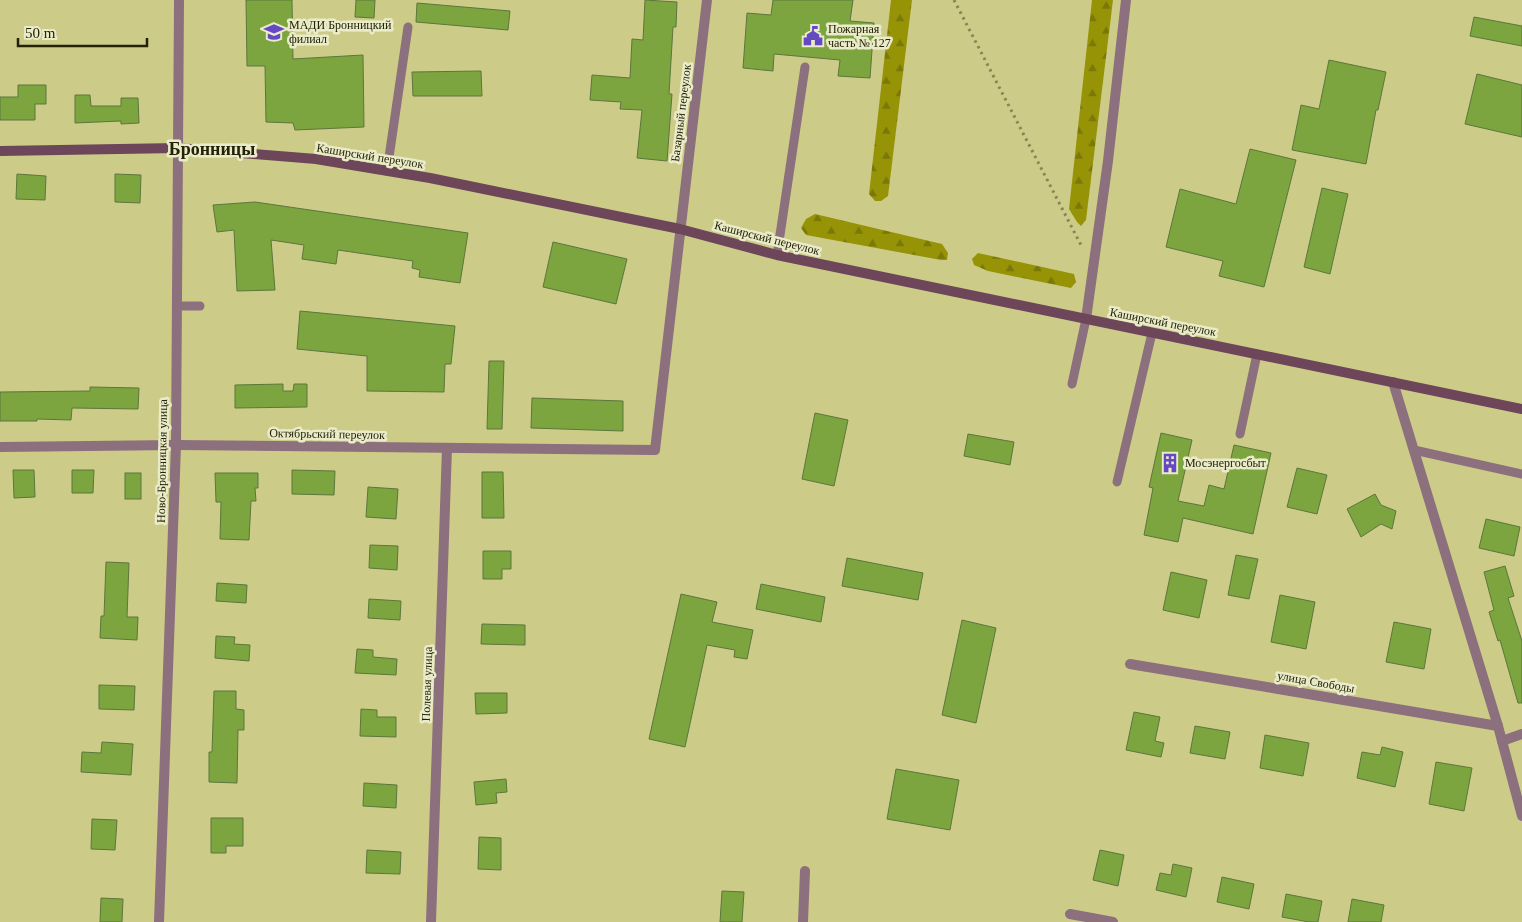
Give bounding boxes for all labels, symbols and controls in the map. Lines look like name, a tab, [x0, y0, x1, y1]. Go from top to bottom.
scale bar	[18, 15, 146, 47]
place label: МАДИ Бронницкий филиал	[289, 18, 392, 46]
school or university icon: МАДИ Бронницкий филиал	[263, 21, 285, 43]
place label: Пожарная часть № 127	[828, 22, 891, 50]
text: 50 m	[25, 25, 56, 41]
public building icon: Пожарная часть № 127	[802, 25, 824, 47]
street label: Базарный переулок	[668, 63, 694, 163]
district label: Бронницы	[169, 139, 255, 159]
street label: Каширский переулок	[316, 141, 425, 171]
street label: Каширский переулок	[713, 218, 821, 258]
street label: Каширский переулок	[1109, 305, 1217, 339]
street label: Ново-Бронницкая улица	[154, 398, 170, 523]
street label: Октябрьский переулок	[269, 426, 385, 442]
building icon: Мосэнергосбыт	[1159, 452, 1181, 474]
place label: Мосэнергосбыт	[1185, 456, 1267, 470]
street label: Полевая улица	[419, 646, 435, 722]
street label: улица Свободы	[1276, 668, 1356, 696]

